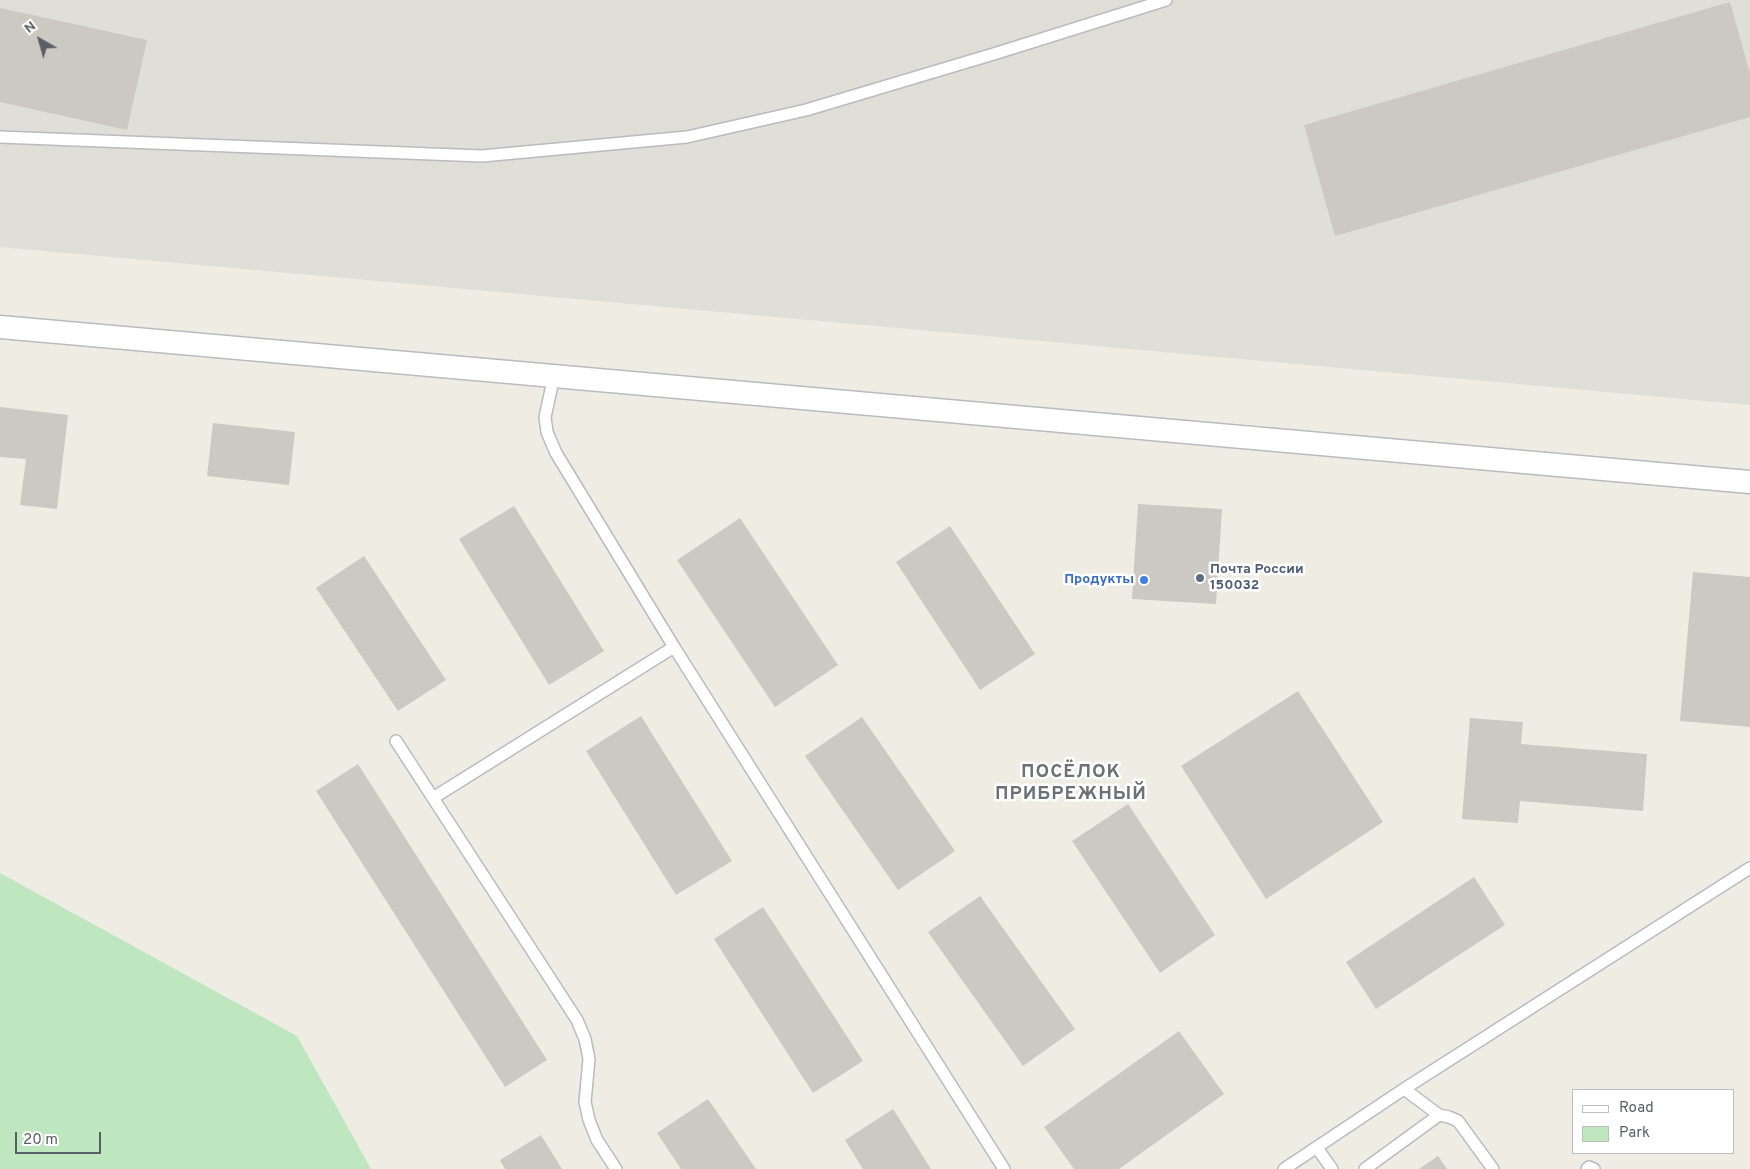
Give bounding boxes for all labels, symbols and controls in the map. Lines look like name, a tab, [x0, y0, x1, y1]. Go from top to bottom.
north arrow	[15, 15, 65, 65]
text: N	[21, 18, 40, 38]
place label: Почта России 150032	[1210, 562, 1304, 594]
place label: Продукты	[1064, 572, 1134, 588]
marker: Почта России 150032	[1194, 572, 1206, 584]
marker: Продукты	[1138, 574, 1150, 586]
district label: ПОСЁЛОК ПРИБРЕЖНЫЙ	[994, 762, 1148, 806]
legend	[1572, 1089, 1735, 1154]
text: Road	[1619, 1099, 1654, 1118]
scale bar	[18, 1122, 104, 1154]
text: Park	[1619, 1124, 1650, 1143]
text: 20 m	[23, 1131, 58, 1150]

